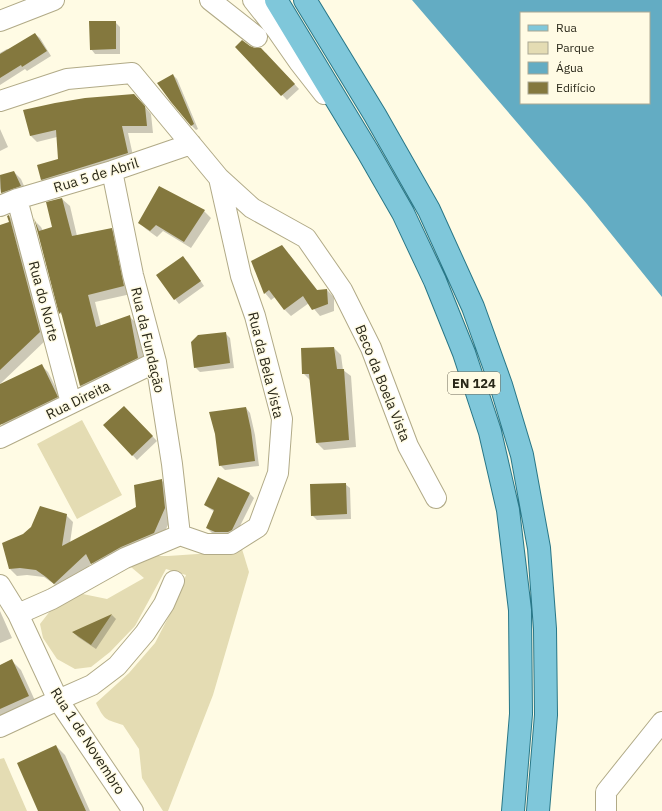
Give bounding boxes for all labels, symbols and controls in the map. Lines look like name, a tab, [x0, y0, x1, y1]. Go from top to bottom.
legend	[520, 12, 650, 104]
text: Rua	[556, 20, 577, 35]
text: Parque	[556, 40, 595, 55]
text: Água	[556, 60, 584, 75]
text: Edifício	[556, 80, 596, 95]
street label: Rua 5 de Abril	[51, 153, 141, 196]
street label: Rua do Norte	[25, 259, 63, 343]
street label: Rua da Fundação	[127, 285, 169, 395]
street label: Rua da Bela Vista	[244, 310, 288, 421]
street label: Beco da Boela Vista	[351, 322, 415, 444]
road number: EN 124	[448, 372, 500, 394]
street label: Rua Direita	[43, 377, 114, 423]
street label: Rua 1 de Novembro	[47, 684, 129, 798]

